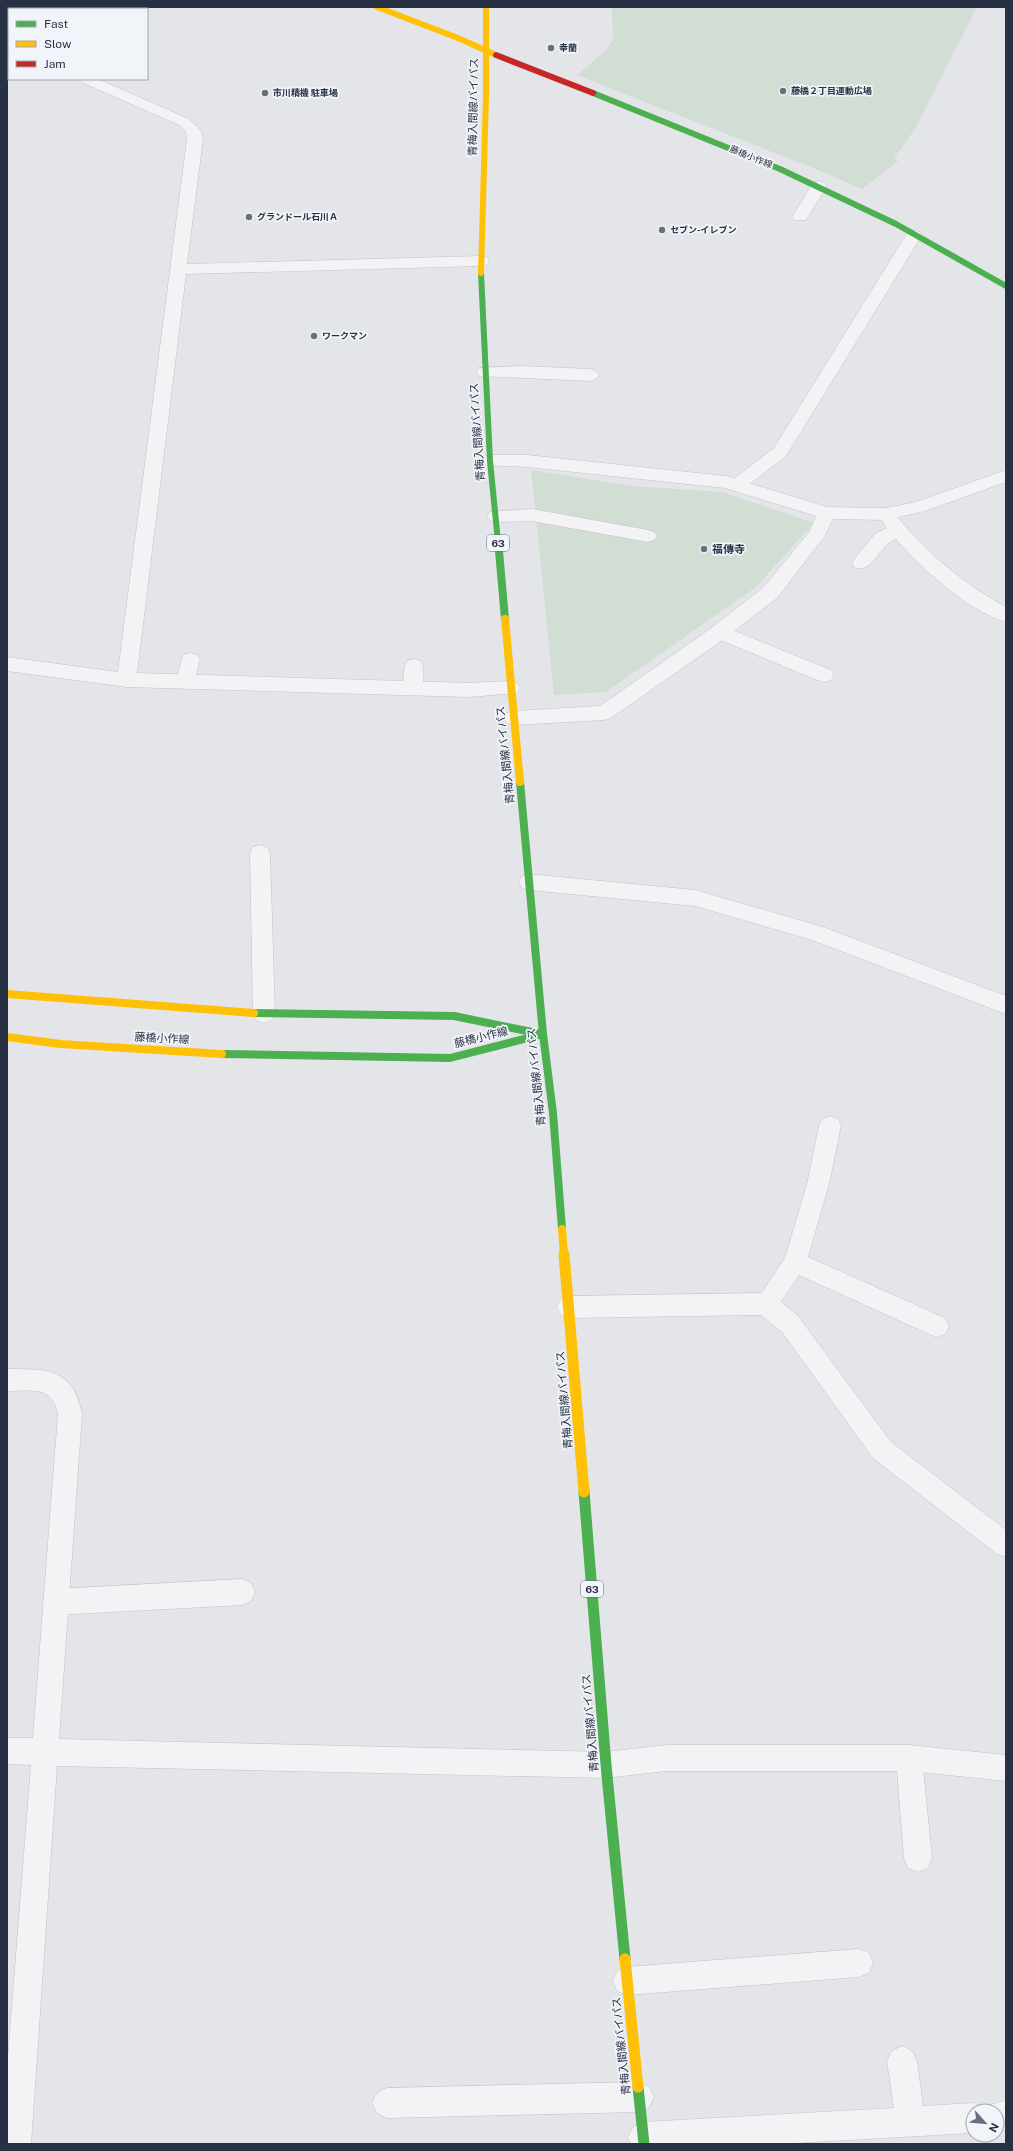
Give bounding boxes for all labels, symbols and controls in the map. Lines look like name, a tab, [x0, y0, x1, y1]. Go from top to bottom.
legend	[8, 8, 148, 80]
text: Fast	[44, 17, 69, 31]
text: Slow	[44, 37, 72, 51]
place label: 幸蘭	[559, 42, 577, 53]
marker: 幸蘭	[546, 43, 556, 53]
text: Jam	[44, 57, 66, 71]
street label: 青梅入間線バイパス	[466, 58, 480, 156]
place label: 藤橋２丁目運動広場	[791, 85, 872, 96]
marker: 藤橋２丁目運動広場	[778, 86, 788, 96]
place label: 市川精機 駐車場	[273, 87, 338, 98]
marker: 市川精機 駐車場	[260, 88, 270, 98]
street label: 藤橋小作線	[728, 143, 775, 170]
place label: グランドール石川Ａ	[257, 211, 338, 222]
marker: グランドール石川Ａ	[244, 212, 254, 222]
place label: セブン-イレブン	[670, 224, 737, 235]
marker: セブン-イレブン	[657, 225, 667, 235]
place label: ワークマン	[322, 330, 367, 341]
marker: ワークマン	[309, 331, 319, 341]
street label: 青梅入間線バイパス	[468, 382, 486, 482]
road number: 63	[487, 535, 509, 551]
place label: 福傳寺	[712, 543, 745, 555]
marker: 福傳寺	[699, 544, 709, 554]
street label: 青梅入間線バイパス	[494, 705, 516, 805]
street label: 藤橋小作線	[453, 1025, 509, 1049]
street label: 青梅入間線バイパス	[525, 1027, 547, 1127]
street label: 藤橋小作線	[134, 1031, 190, 1045]
street label: 青梅入間線バイパス	[554, 1350, 574, 1450]
road number: 63	[581, 1581, 603, 1597]
street label: 青梅入間線バイパス	[580, 1673, 600, 1773]
street label: 青梅入間線バイパス	[610, 1996, 632, 2096]
north arrow	[965, 2103, 1005, 2143]
text: N	[987, 2121, 1001, 2134]

